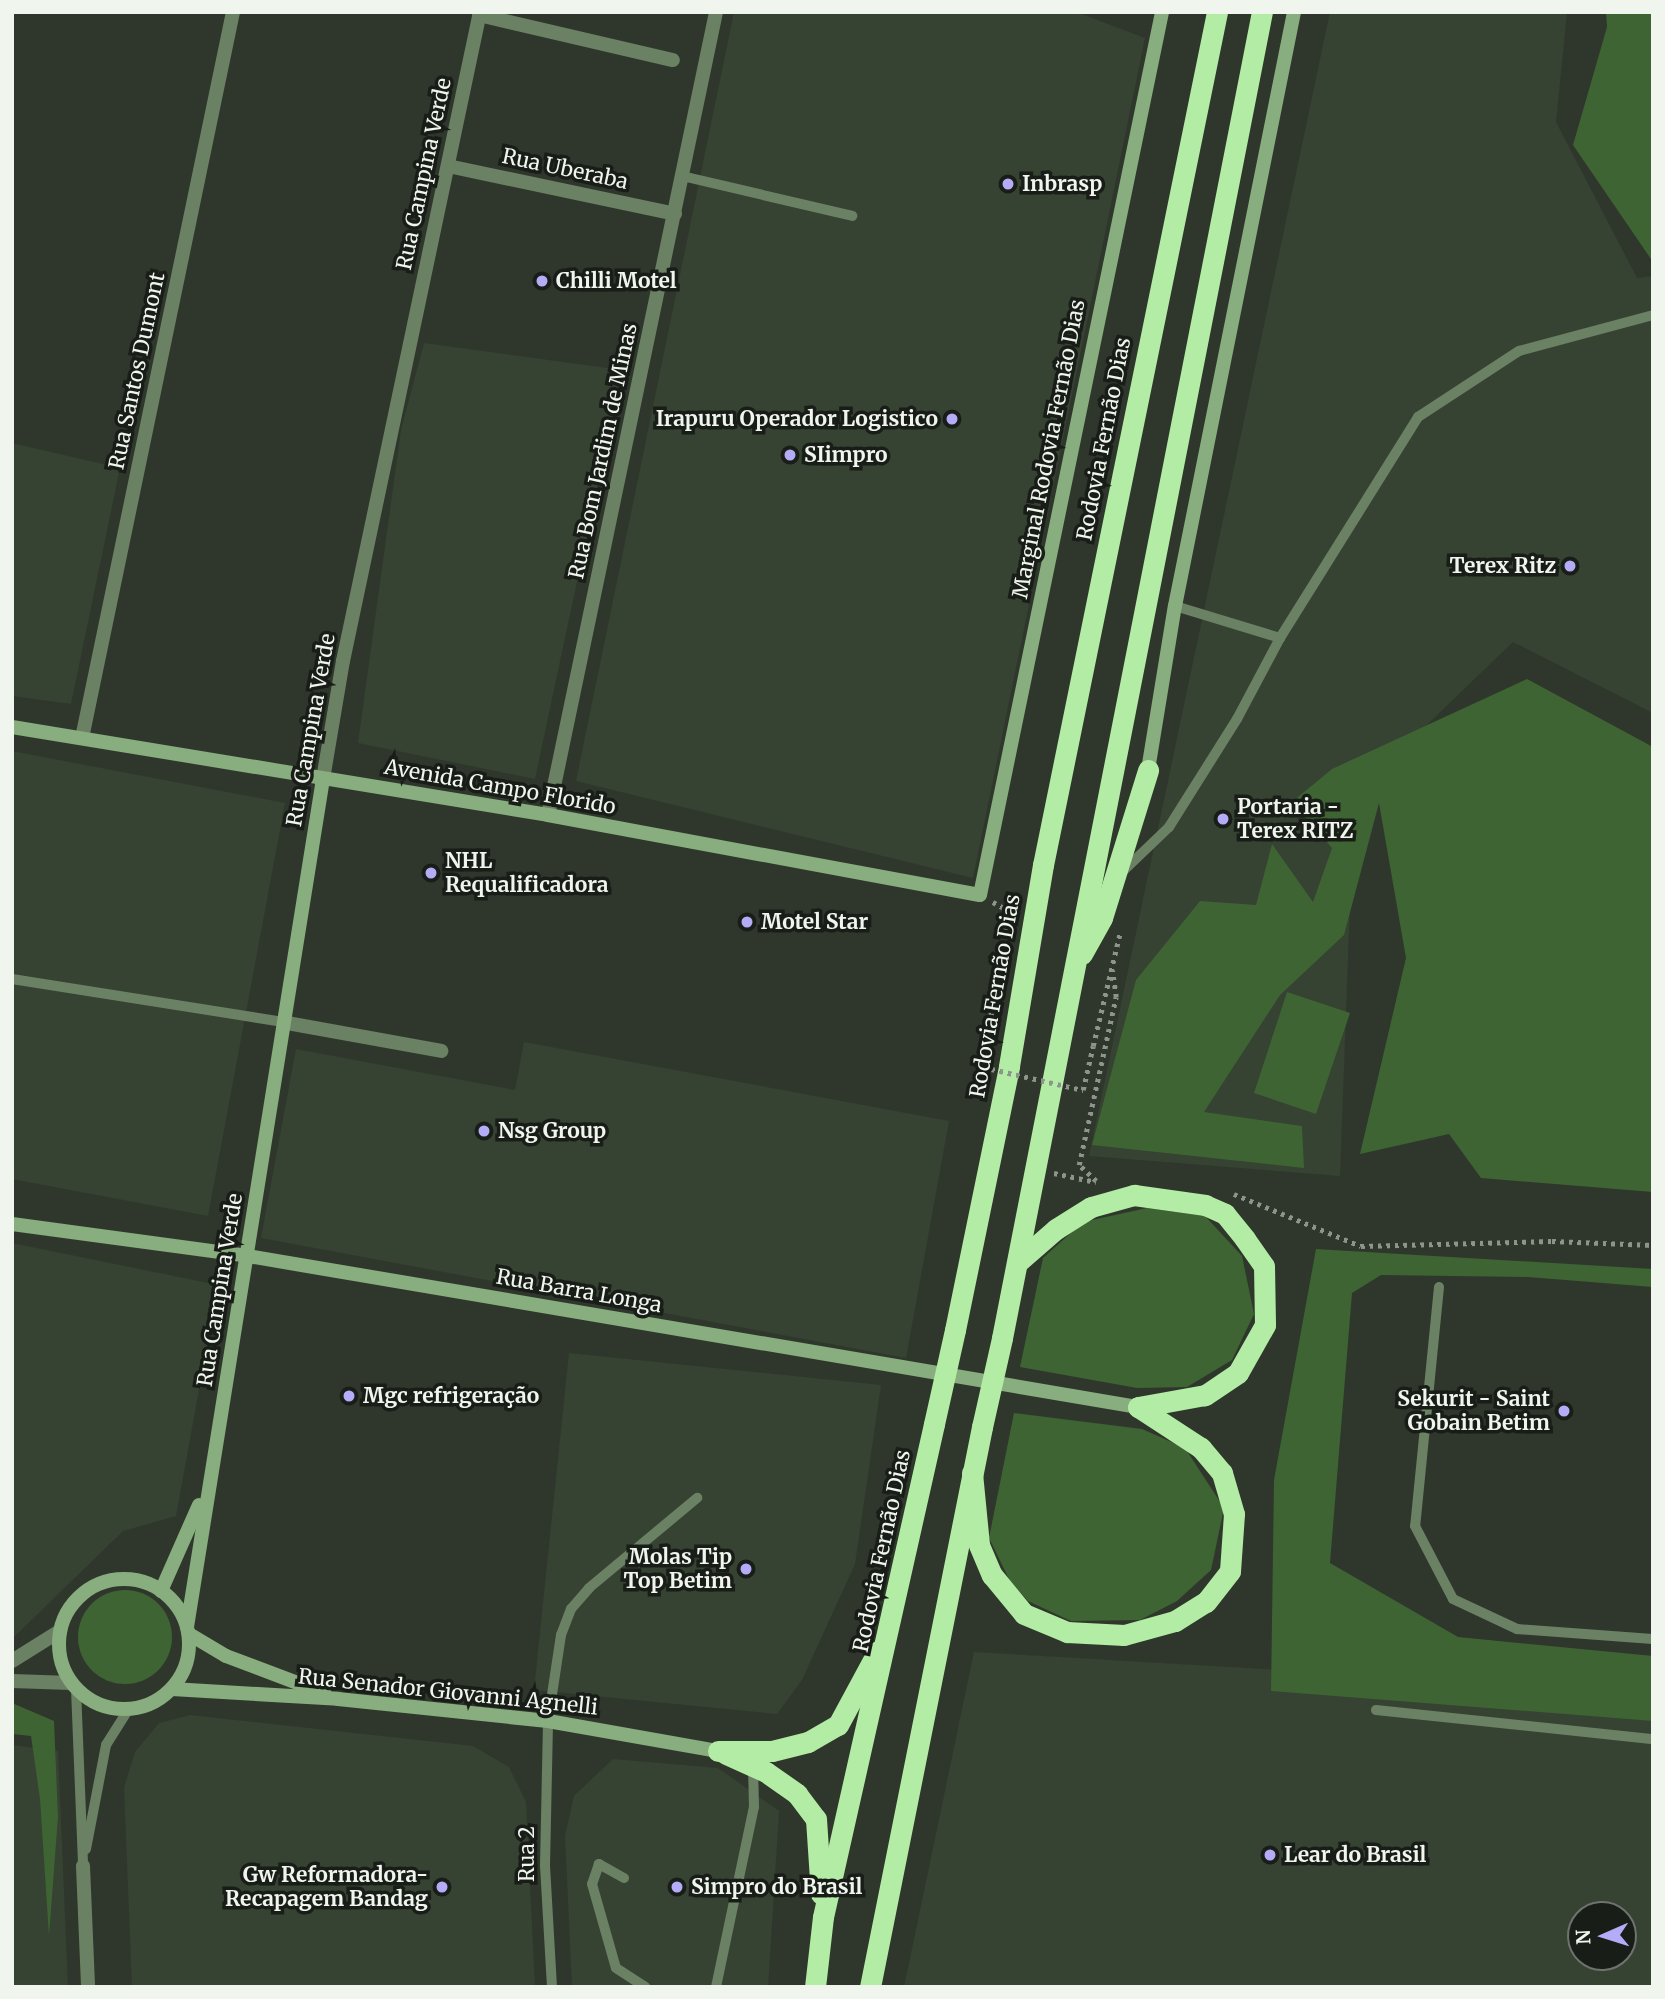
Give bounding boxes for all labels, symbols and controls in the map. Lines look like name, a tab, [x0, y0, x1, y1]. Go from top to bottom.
street label: Rua Campina Verde	[391, 76, 457, 272]
street label: Rua Uberaba	[500, 143, 630, 195]
place label: Inbrasp	[1022, 171, 1102, 197]
marker: Inbrasp	[1000, 176, 1016, 192]
place label: Chilli Motel	[556, 268, 677, 294]
street label: Rua Santos Dumont	[104, 270, 170, 472]
marker: Chilli Motel	[534, 273, 550, 289]
street label: Marginal Rodovia Fernão Dias	[1008, 297, 1090, 601]
street label: Rua Bom Jardim de Minas	[564, 321, 642, 581]
street label: Rodovia Fernão Dias	[1072, 335, 1136, 543]
place label: Irapuru Operador Logistico	[656, 406, 938, 432]
marker: Irapuru Operador Logistico	[944, 411, 960, 427]
place label: SIimpro	[804, 442, 888, 468]
marker: SIimpro	[782, 447, 798, 463]
place label: Terex Ritz	[1450, 553, 1556, 579]
marker: Terex Ritz	[1562, 558, 1578, 574]
street label: Rua Campina Verde	[282, 632, 340, 828]
street label: Avenida Campo Florido	[382, 754, 618, 820]
place label: Portaria - Terex RITZ	[1237, 794, 1353, 844]
marker: Portaria - Terex RITZ	[1215, 811, 1231, 827]
place label: NHL Requalificadora	[445, 848, 608, 898]
marker: NHL Requalificadora	[423, 865, 439, 881]
street label: Rodovia Fernão Dias	[965, 892, 1025, 1100]
place label: Motel Star	[761, 909, 868, 935]
marker: Motel Star	[739, 914, 755, 930]
place label: Nsg Group	[498, 1118, 606, 1144]
marker: Nsg Group	[476, 1123, 492, 1139]
street label: Rua Campina Verde	[192, 1192, 248, 1388]
street label: Rua Barra Longa	[494, 1264, 664, 1318]
place label: Mgc refrigeração	[363, 1383, 539, 1409]
place label: Sekurit - Saint Gobain Betim	[1397, 1386, 1550, 1436]
marker: Mgc refrigeração	[341, 1388, 357, 1404]
marker: Sekurit - Saint Gobain Betim	[1556, 1403, 1572, 1419]
street label: Rodovia Fernão Dias	[848, 1447, 916, 1655]
place label: Molas Tip Top Betim	[624, 1544, 732, 1594]
marker: Molas Tip Top Betim	[738, 1561, 754, 1577]
street label: Rua Senador Giovanni Agnelli	[297, 1664, 599, 1720]
street label: Rua 2	[514, 1826, 540, 1882]
place label: Lear do Brasil	[1284, 1842, 1426, 1868]
marker: Lear do Brasil	[1262, 1847, 1278, 1863]
place label: Gw Reformadora- Recapagem Bandag	[225, 1862, 428, 1912]
place label: Simpro do Brasil	[691, 1874, 862, 1900]
marker: Gw Reformadora- Recapagem Bandag	[434, 1879, 450, 1895]
marker: Simpro do Brasil	[669, 1879, 685, 1895]
north arrow	[1567, 1901, 1637, 1971]
text: N	[1571, 1929, 1595, 1945]

